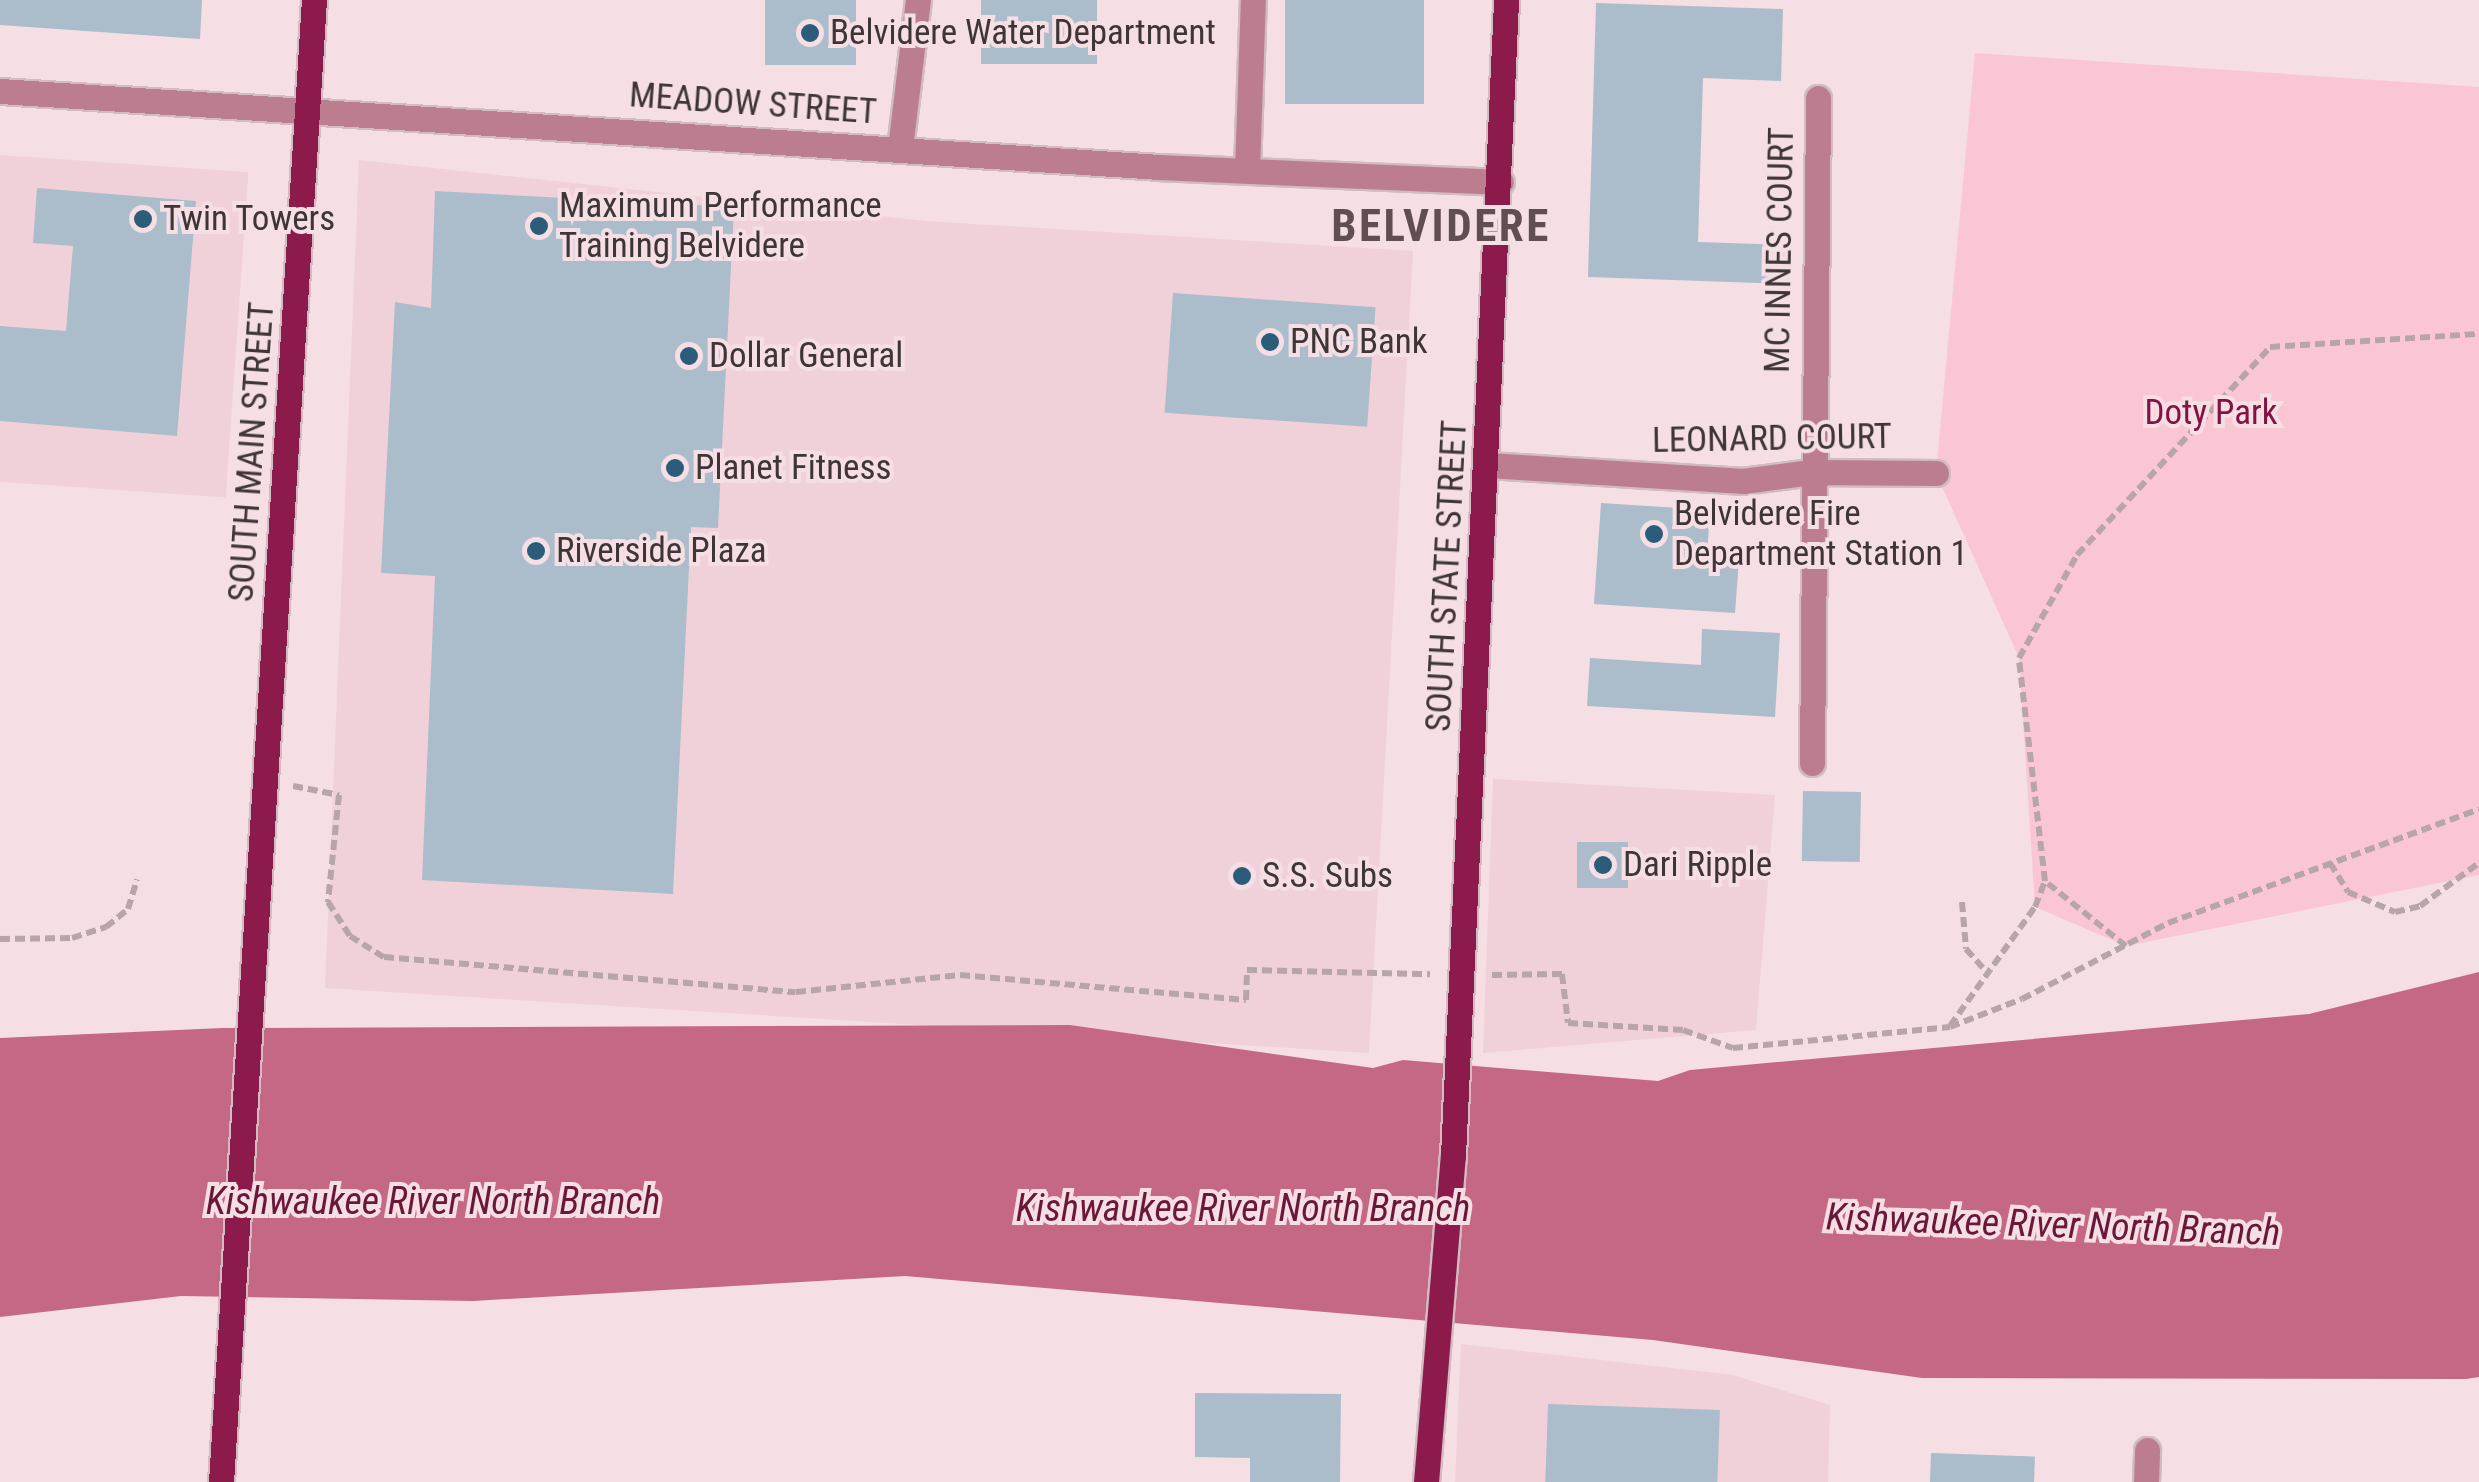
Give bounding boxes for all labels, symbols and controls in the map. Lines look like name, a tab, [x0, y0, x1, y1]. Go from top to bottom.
place label: Belvidere Water Department	[830, 12, 1216, 54]
marker: Belvidere Water Department	[799, 22, 821, 44]
street label: MEADOW STREET	[628, 74, 878, 134]
street label: MC INNES COURT	[1757, 127, 1803, 373]
place label: Maximum Performance Training Belvidere	[559, 185, 882, 267]
place label: Twin Towers	[163, 198, 336, 240]
district label: BELVIDERE	[1331, 199, 1551, 253]
marker: Twin Towers	[132, 208, 154, 230]
marker: Maximum Performance Training Belvidere	[528, 215, 550, 237]
street label: SOUTH MAIN STREET	[221, 301, 283, 603]
place label: PNC Bank	[1290, 321, 1428, 363]
marker: PNC Bank	[1259, 331, 1281, 353]
place label: Dollar General	[709, 335, 903, 377]
marker: Dollar General	[678, 345, 700, 367]
park label: Doty Park	[2145, 392, 2277, 434]
street label: LEONARD COURT	[1652, 416, 1892, 462]
street label: SOUTH STATE STREET	[1418, 419, 1476, 733]
place label: Planet Fitness	[695, 447, 891, 489]
marker: Planet Fitness	[664, 457, 686, 479]
place label: Belvidere Fire Department Station 1	[1674, 493, 1968, 575]
marker: Belvidere Fire Department Station 1	[1643, 523, 1665, 545]
place label: Riverside Plaza	[556, 530, 767, 572]
marker: Riverside Plaza	[525, 540, 547, 562]
place label: Dari Ripple	[1623, 844, 1772, 886]
marker: Dari Ripple	[1592, 854, 1614, 876]
place label: S.S. Subs	[1262, 855, 1393, 897]
marker: S.S. Subs	[1231, 865, 1253, 887]
water label: Kishwaukee River North Branch	[206, 1179, 660, 1225]
water label: Kishwaukee River North Branch	[1016, 1186, 1470, 1232]
water label: Kishwaukee River North Branch	[1825, 1194, 2281, 1256]

